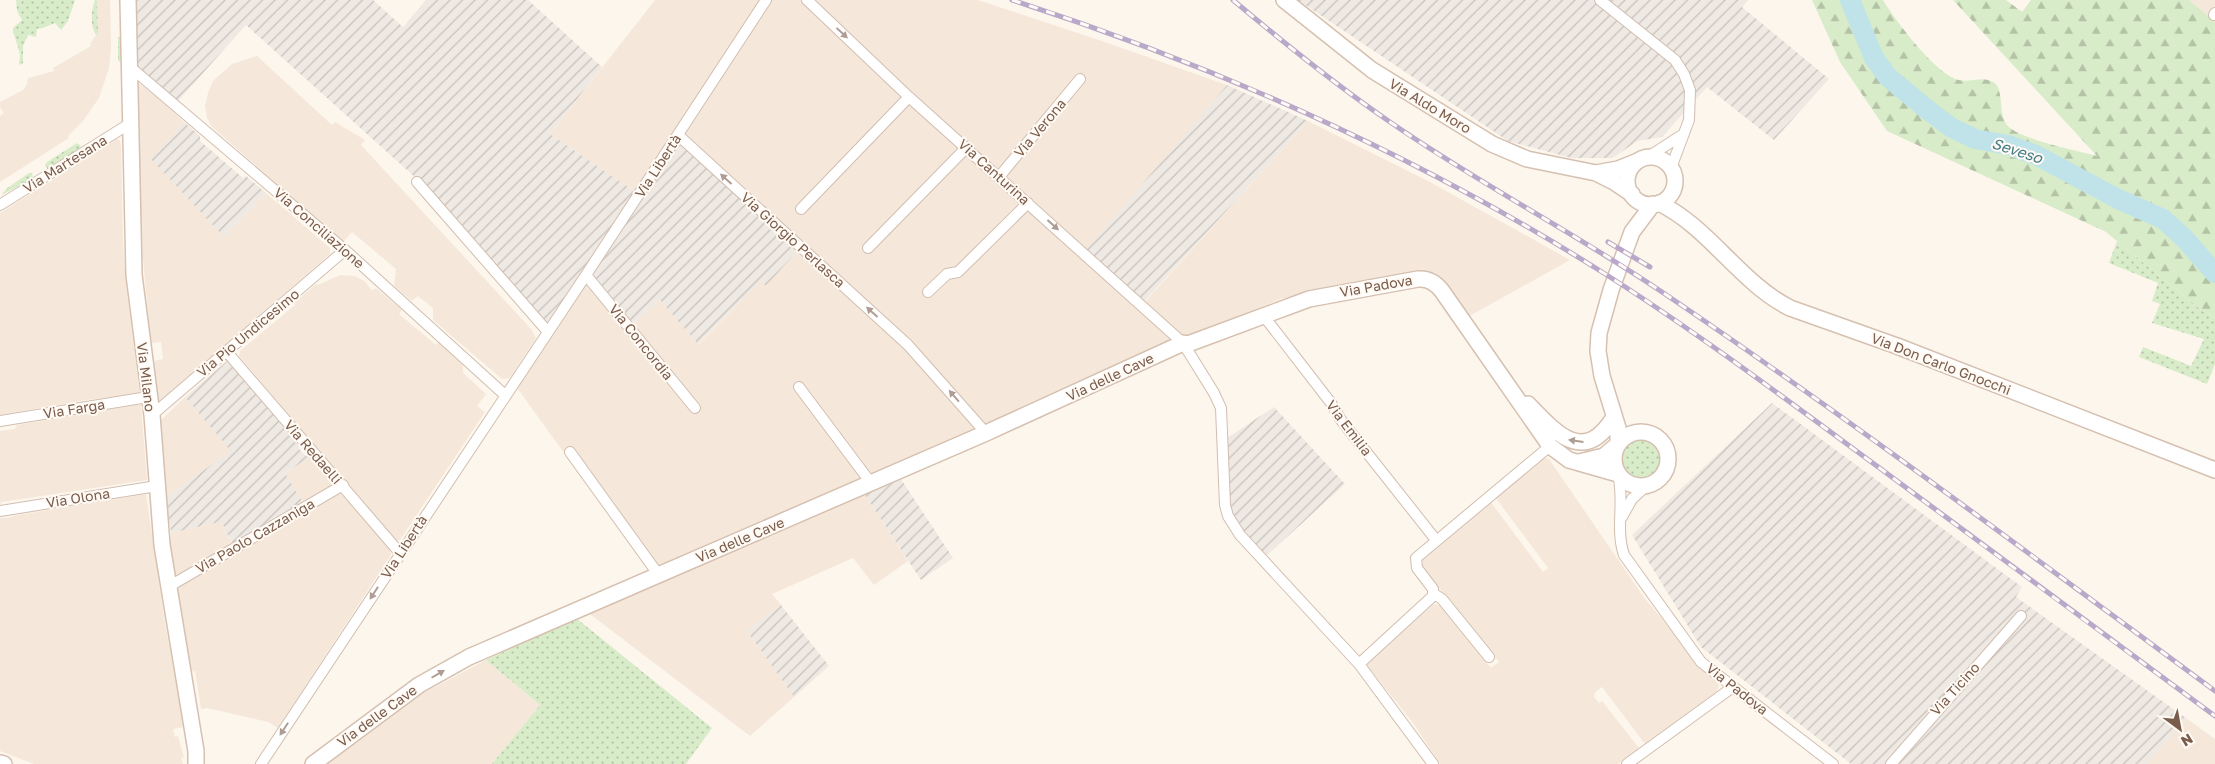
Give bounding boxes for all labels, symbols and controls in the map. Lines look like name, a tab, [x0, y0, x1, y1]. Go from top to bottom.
one-way arrow	[836, 27, 848, 39]
street label: Via Aldo Moro	[1386, 74, 1474, 137]
street label: Via Verona	[1010, 95, 1069, 161]
street label: Via Martesana	[20, 131, 110, 196]
street label: Via Libertà	[631, 131, 684, 201]
water label: Seveso	[1990, 133, 2046, 167]
street label: Via Canturina	[955, 135, 1034, 208]
one-way arrow	[721, 173, 733, 185]
street label: Via Conciliazione	[270, 184, 368, 272]
street label: Via Giorgio Perlasca	[738, 188, 849, 291]
one-way arrow	[1047, 220, 1060, 231]
street label: Via Padova	[1338, 271, 1414, 300]
street label: Via Pio Undicesimo	[193, 285, 302, 380]
street label: Via Concordia	[606, 300, 677, 383]
one-way arrow	[867, 306, 879, 318]
street label: Via Don Carlo Gnocchi	[1869, 329, 2014, 398]
street label: Via Milano	[134, 341, 159, 413]
street label: Via delle Cave	[1063, 349, 1156, 404]
one-way arrow	[948, 390, 959, 403]
street label: Via Farga	[42, 395, 106, 422]
street label: Via Emilia	[1323, 396, 1376, 459]
street label: Via Redaelli	[281, 416, 346, 487]
one-way arrow	[1568, 437, 1584, 445]
street label: Via Olona	[45, 484, 111, 511]
street label: Via Paolo Cazzaniga	[192, 495, 317, 577]
street label: Via Libertà	[377, 512, 430, 582]
street label: Via delle Cave	[693, 513, 787, 566]
one-way arrow	[369, 587, 378, 600]
street label: Via Padova	[1703, 659, 1772, 718]
street label: Via Ticino	[1926, 659, 1983, 719]
one-way arrow	[431, 669, 444, 678]
street label: Via delle Cave	[333, 681, 420, 750]
north arrow	[2155, 704, 2205, 754]
one-way arrow	[279, 722, 289, 736]
text: N	[2178, 730, 2196, 750]

